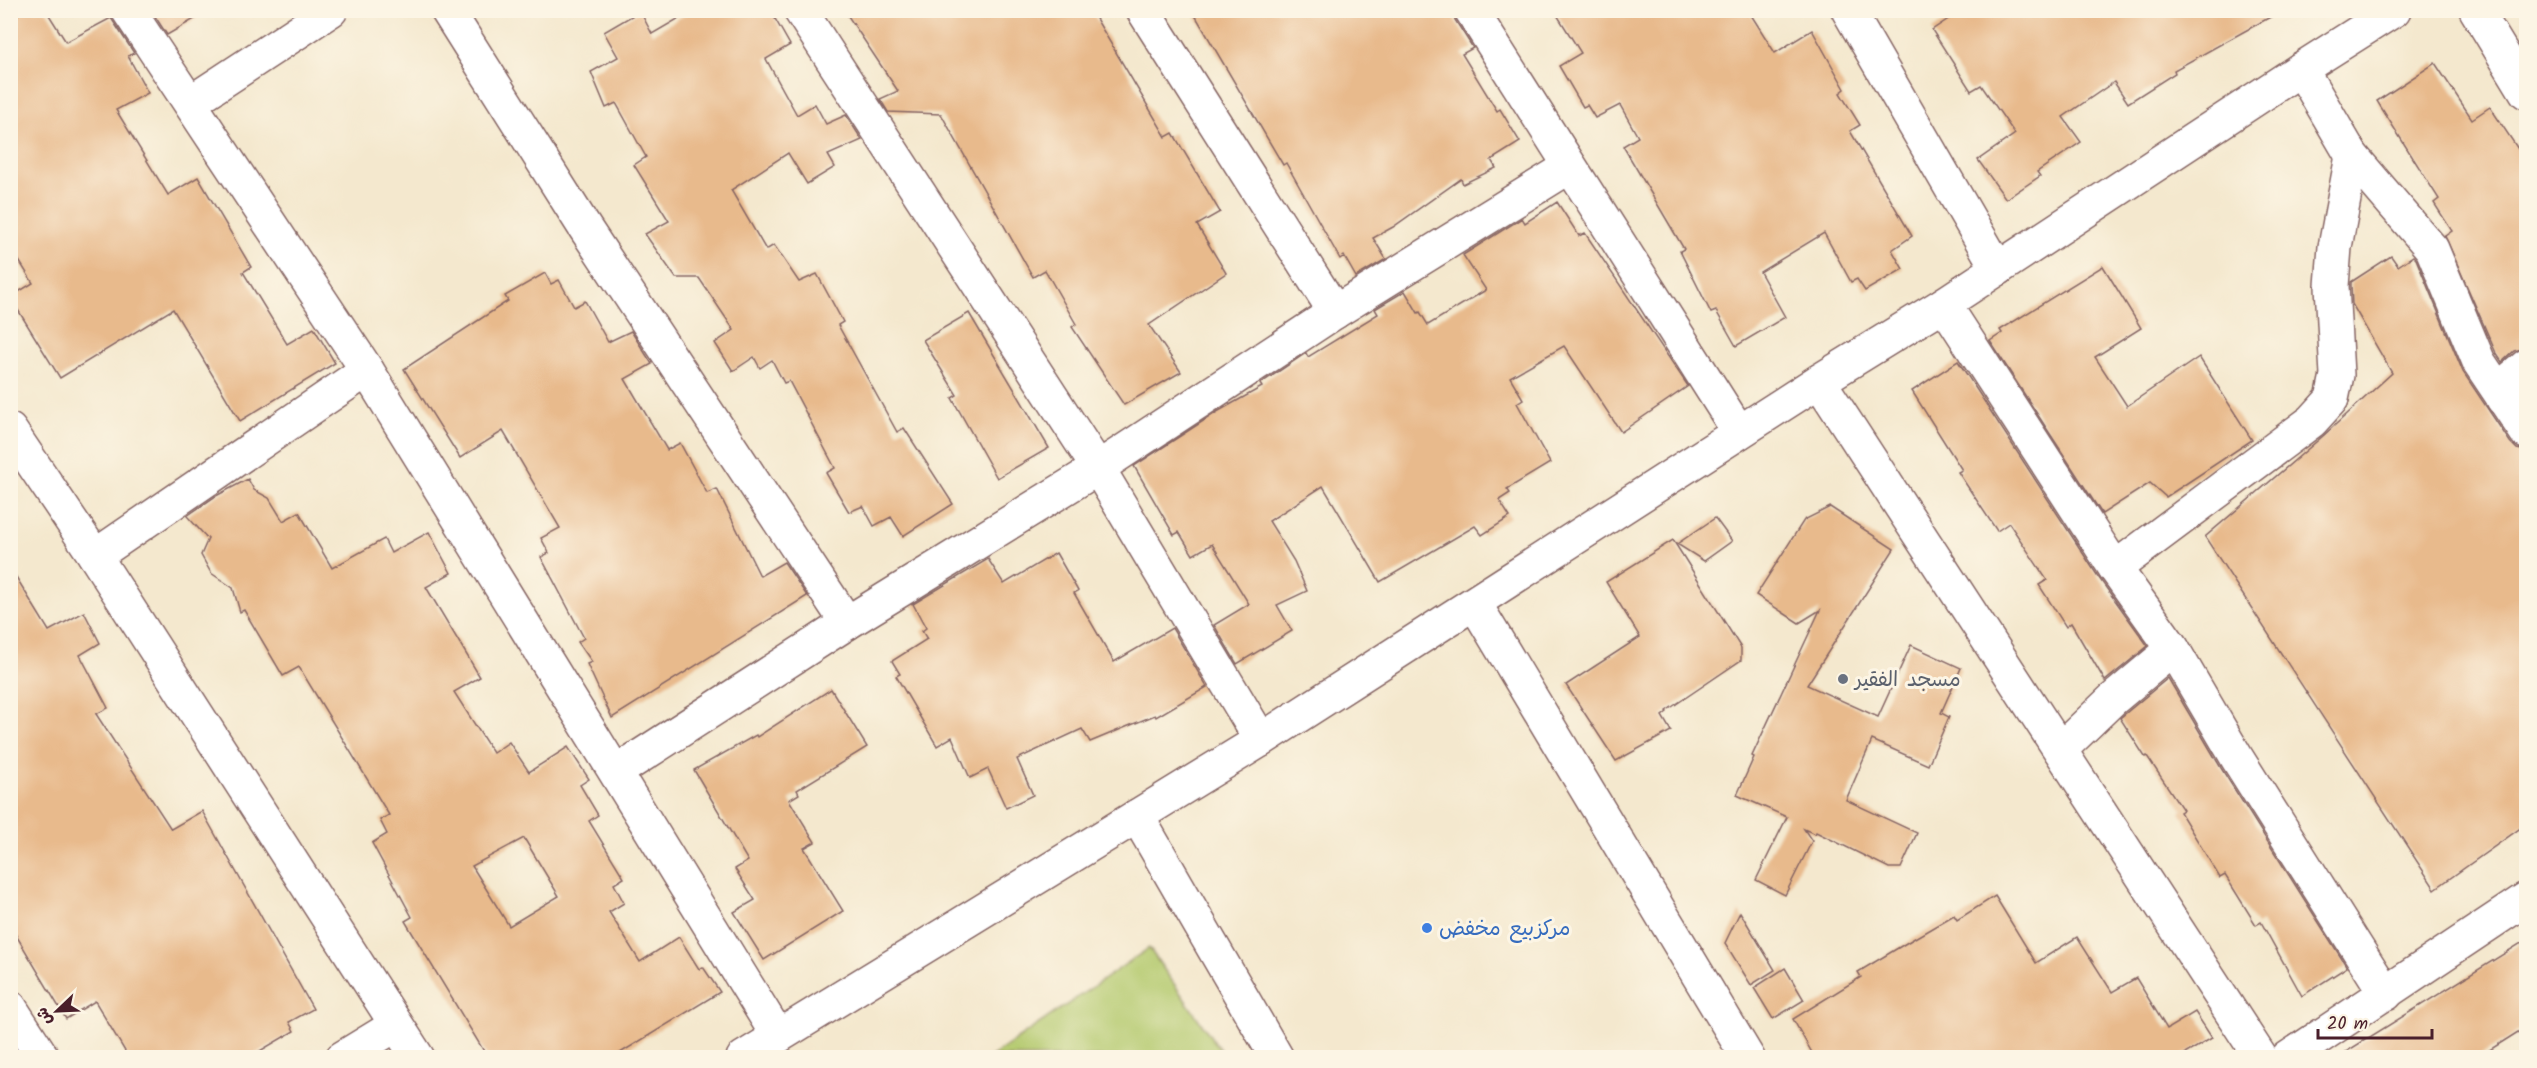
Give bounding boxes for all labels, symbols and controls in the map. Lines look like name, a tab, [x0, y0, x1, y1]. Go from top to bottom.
place label: مسجد الفقير	[1853, 664, 1961, 697]
marker: مسجد الفقير	[1836, 672, 1850, 686]
place label: مركزبيع مخفض	[1439, 913, 1571, 946]
marker: مركزبيع مخفض	[1420, 921, 1434, 935]
north arrow	[27, 981, 87, 1041]
scale bar	[2318, 1002, 2432, 1040]
text: ش	[30, 1003, 60, 1029]
text: 20 m	[2327, 1010, 2368, 1039]

